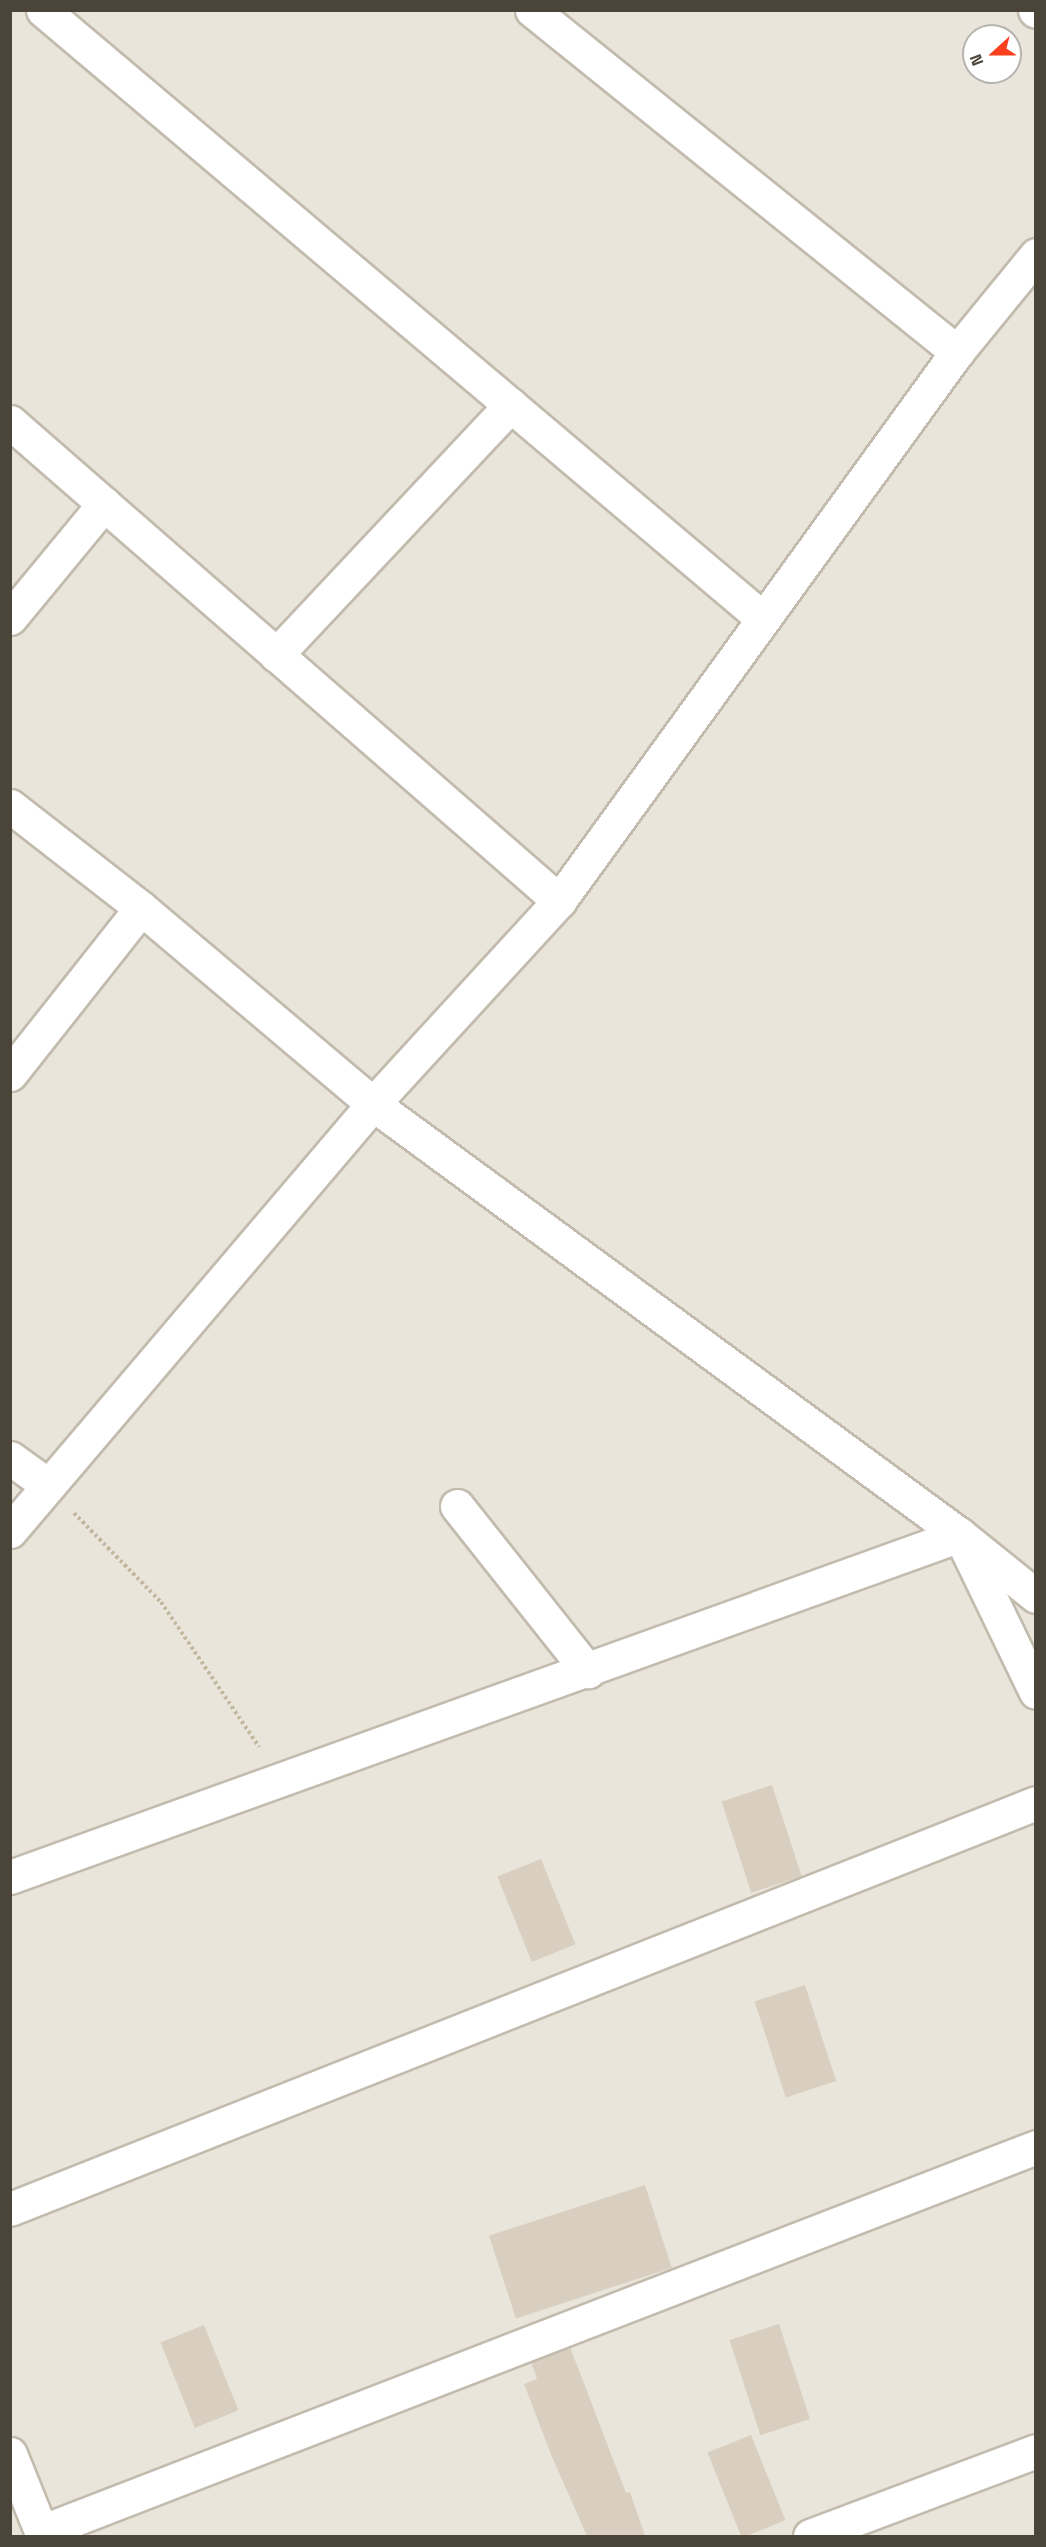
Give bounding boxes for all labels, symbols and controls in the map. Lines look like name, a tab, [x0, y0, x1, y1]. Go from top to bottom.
north arrow	[962, 24, 1022, 84]
text: N	[965, 51, 988, 69]

